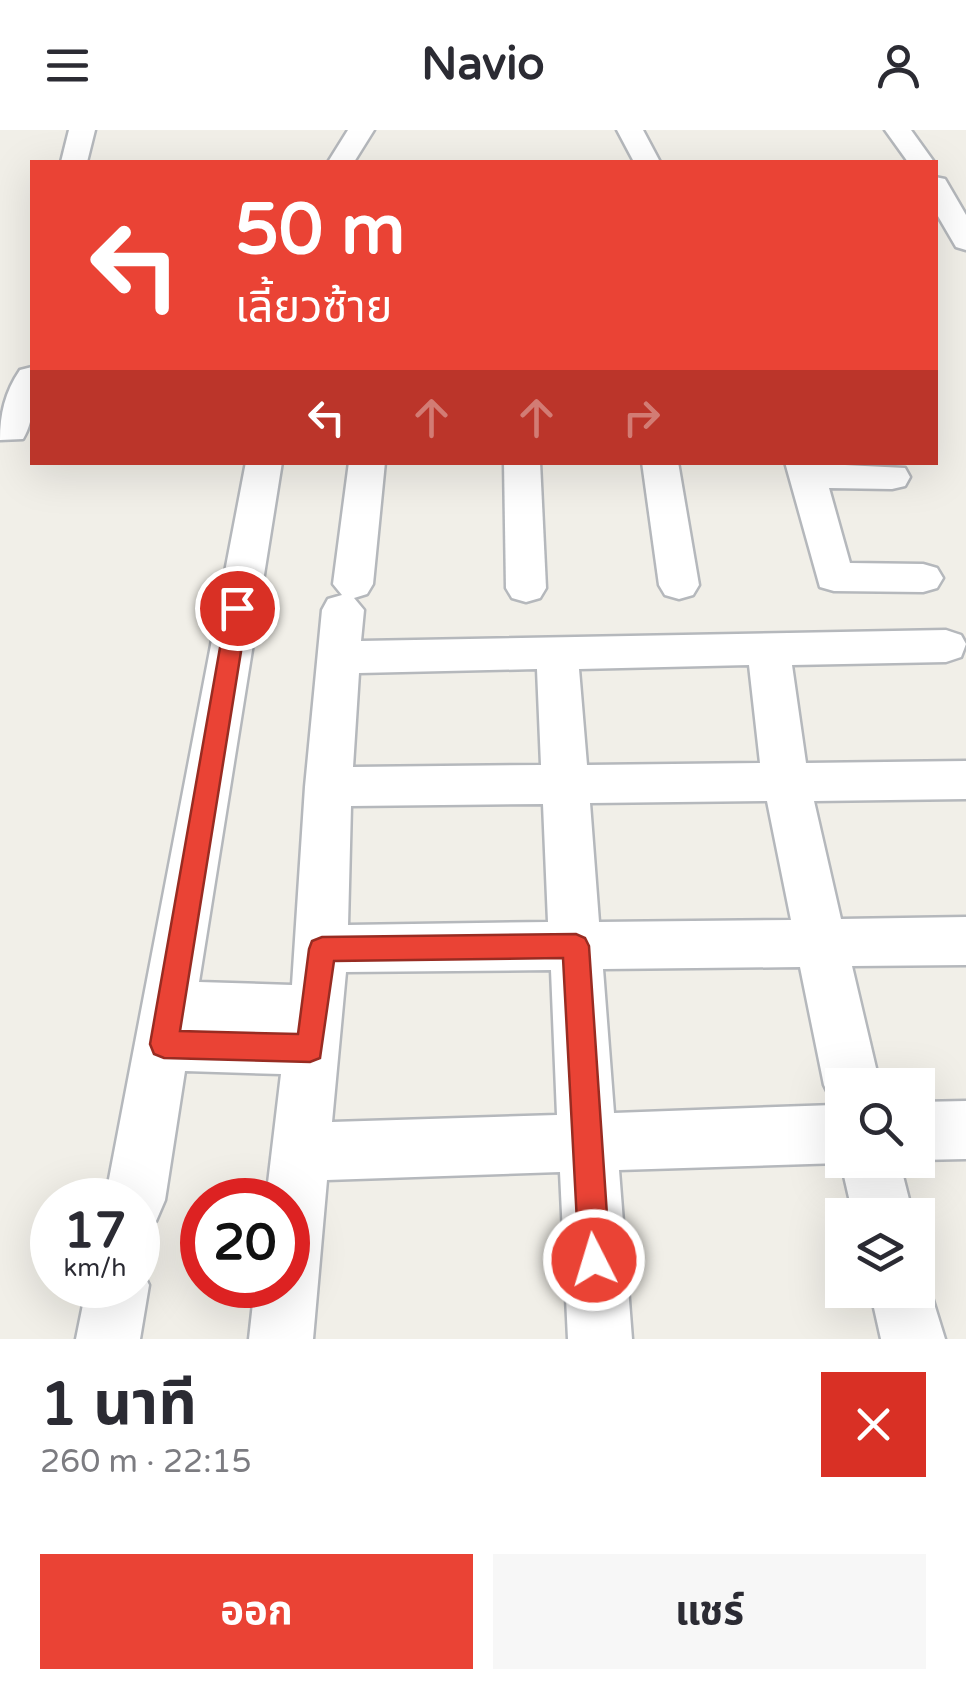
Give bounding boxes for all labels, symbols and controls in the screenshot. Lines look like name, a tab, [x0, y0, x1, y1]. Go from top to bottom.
icon: menu	[40, 38, 95, 93]
text: Navio	[421, 38, 545, 92]
icon: person	[871, 38, 926, 93]
text: 50 m	[235, 189, 405, 273]
icon: left	[70, 200, 200, 330]
text: เลี้ยวซ้าย	[235, 281, 392, 335]
icon: left	[299, 390, 354, 445]
icon: ahead	[404, 390, 459, 445]
icon: ahead	[509, 390, 564, 445]
icon: right	[614, 390, 669, 445]
pin	[195, 566, 280, 651]
icon: arrive	[210, 581, 265, 636]
map controls	[825, 1068, 935, 1308]
button: search	[825, 1068, 935, 1178]
speed limit sign: 20	[180, 1178, 310, 1308]
button: layers	[825, 1198, 935, 1308]
text: 17	[64, 1201, 126, 1261]
position arrow	[542, 1208, 646, 1312]
text: km/h	[64, 1253, 126, 1283]
text: 1 นาที	[40, 1369, 197, 1441]
button: close	[821, 1372, 926, 1477]
text: 260 m · 22:15	[40, 1443, 252, 1481]
button: ออก	[40, 1554, 473, 1669]
button: แชร์	[493, 1554, 926, 1669]

